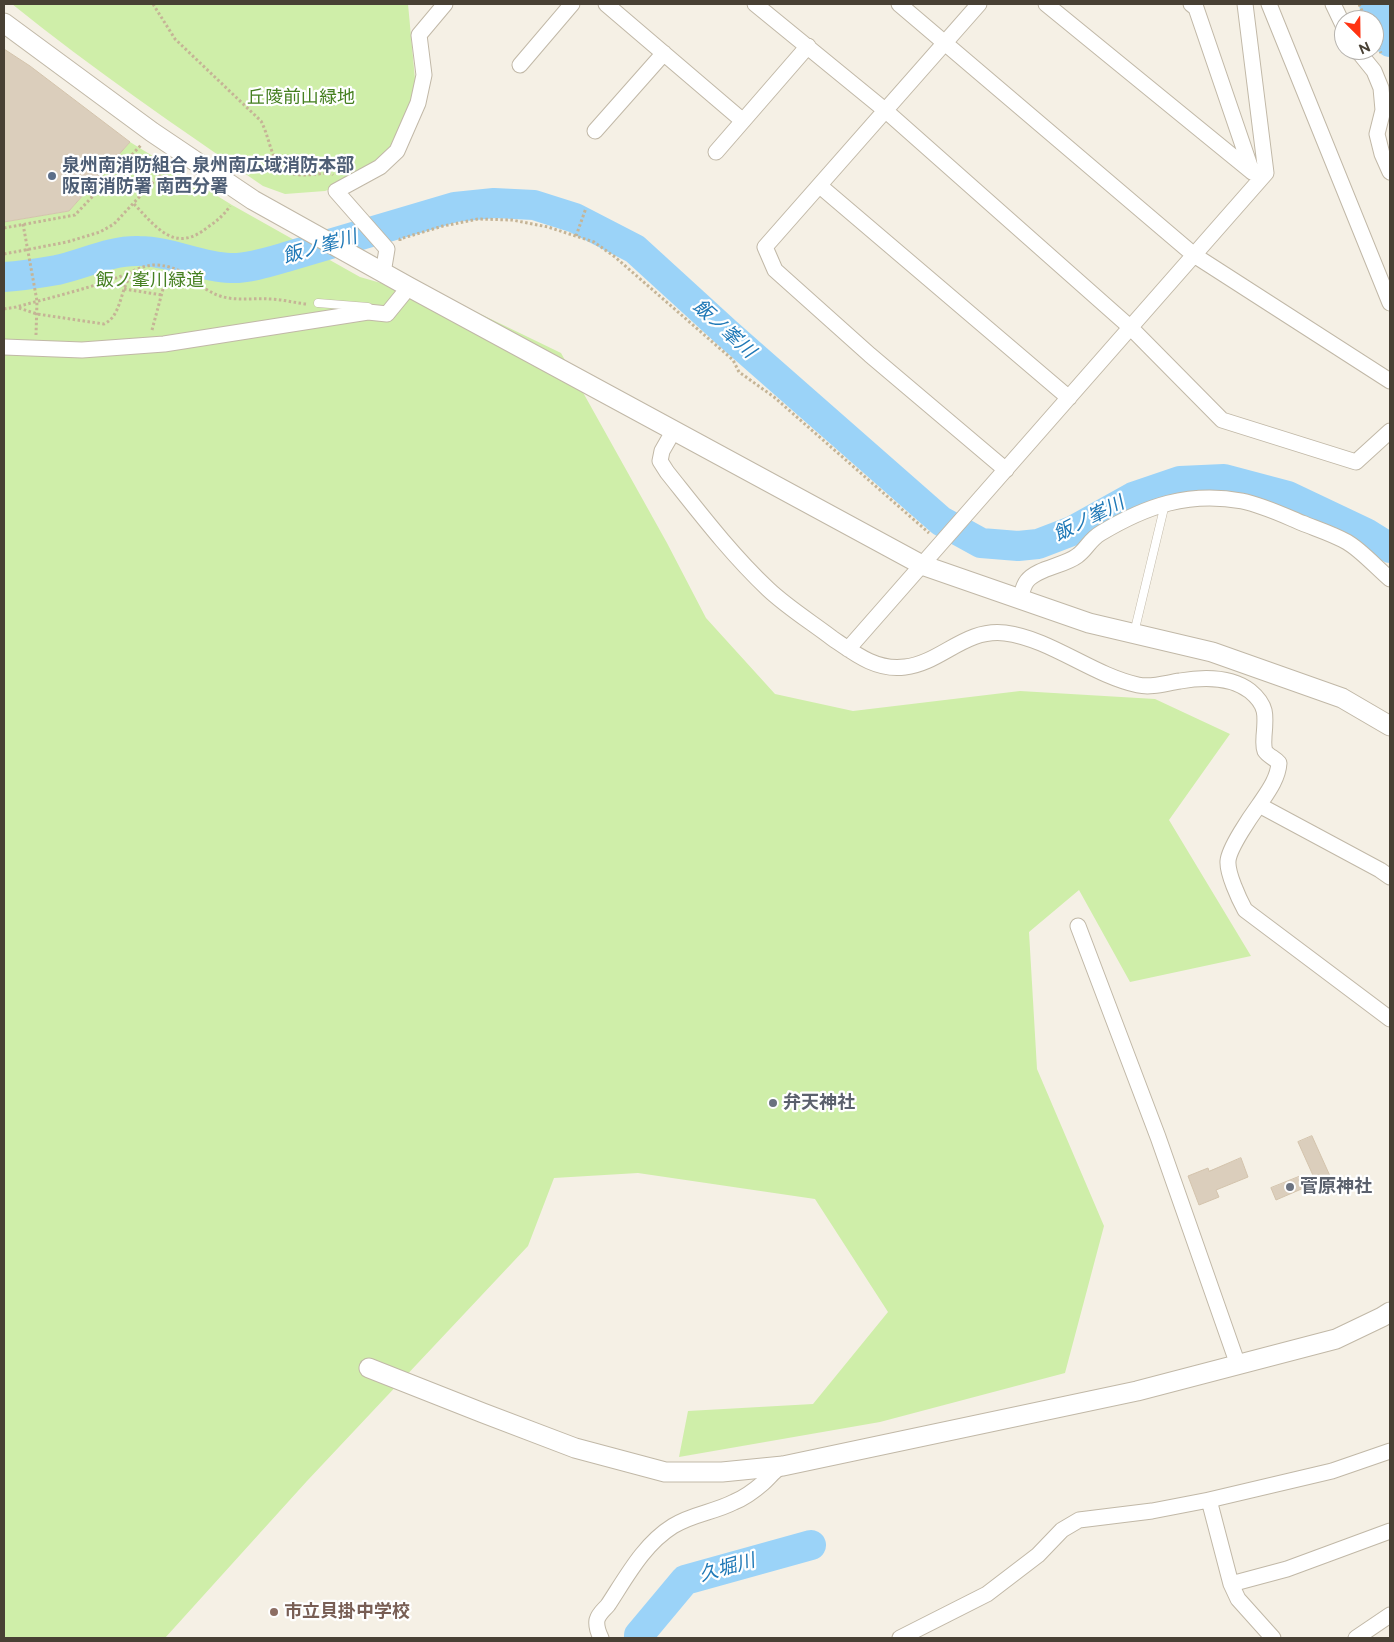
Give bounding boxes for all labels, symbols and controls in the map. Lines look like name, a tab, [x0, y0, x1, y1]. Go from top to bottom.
north arrow	[1334, 10, 1384, 60]
text: N	[1356, 38, 1373, 57]
park label: 丘陵前山緑地	[247, 87, 355, 109]
place label: 泉州南消防組合 泉州南広域消防本部 阪南消防署 南西分署	[62, 155, 354, 198]
marker: 泉州南消防組合 泉州南広域消防本部 阪南消防署 南西分署	[46, 170, 58, 182]
water label: 飯ノ峯川	[280, 226, 360, 268]
park label: 飯ノ峯川緑道	[96, 270, 204, 292]
water label: 飯ノ峯川	[688, 295, 760, 363]
water label: 飯ノ峯川	[1050, 492, 1128, 546]
place label: 弁天神社	[783, 1092, 855, 1114]
marker: 弁天神社	[767, 1097, 779, 1109]
place label: 菅原神社	[1300, 1176, 1372, 1198]
marker: 菅原神社	[1284, 1181, 1296, 1193]
water label: 久堀川	[696, 1549, 758, 1587]
place label: 市立貝掛中学校	[284, 1601, 410, 1623]
marker: 市立貝掛中学校	[268, 1606, 280, 1618]

